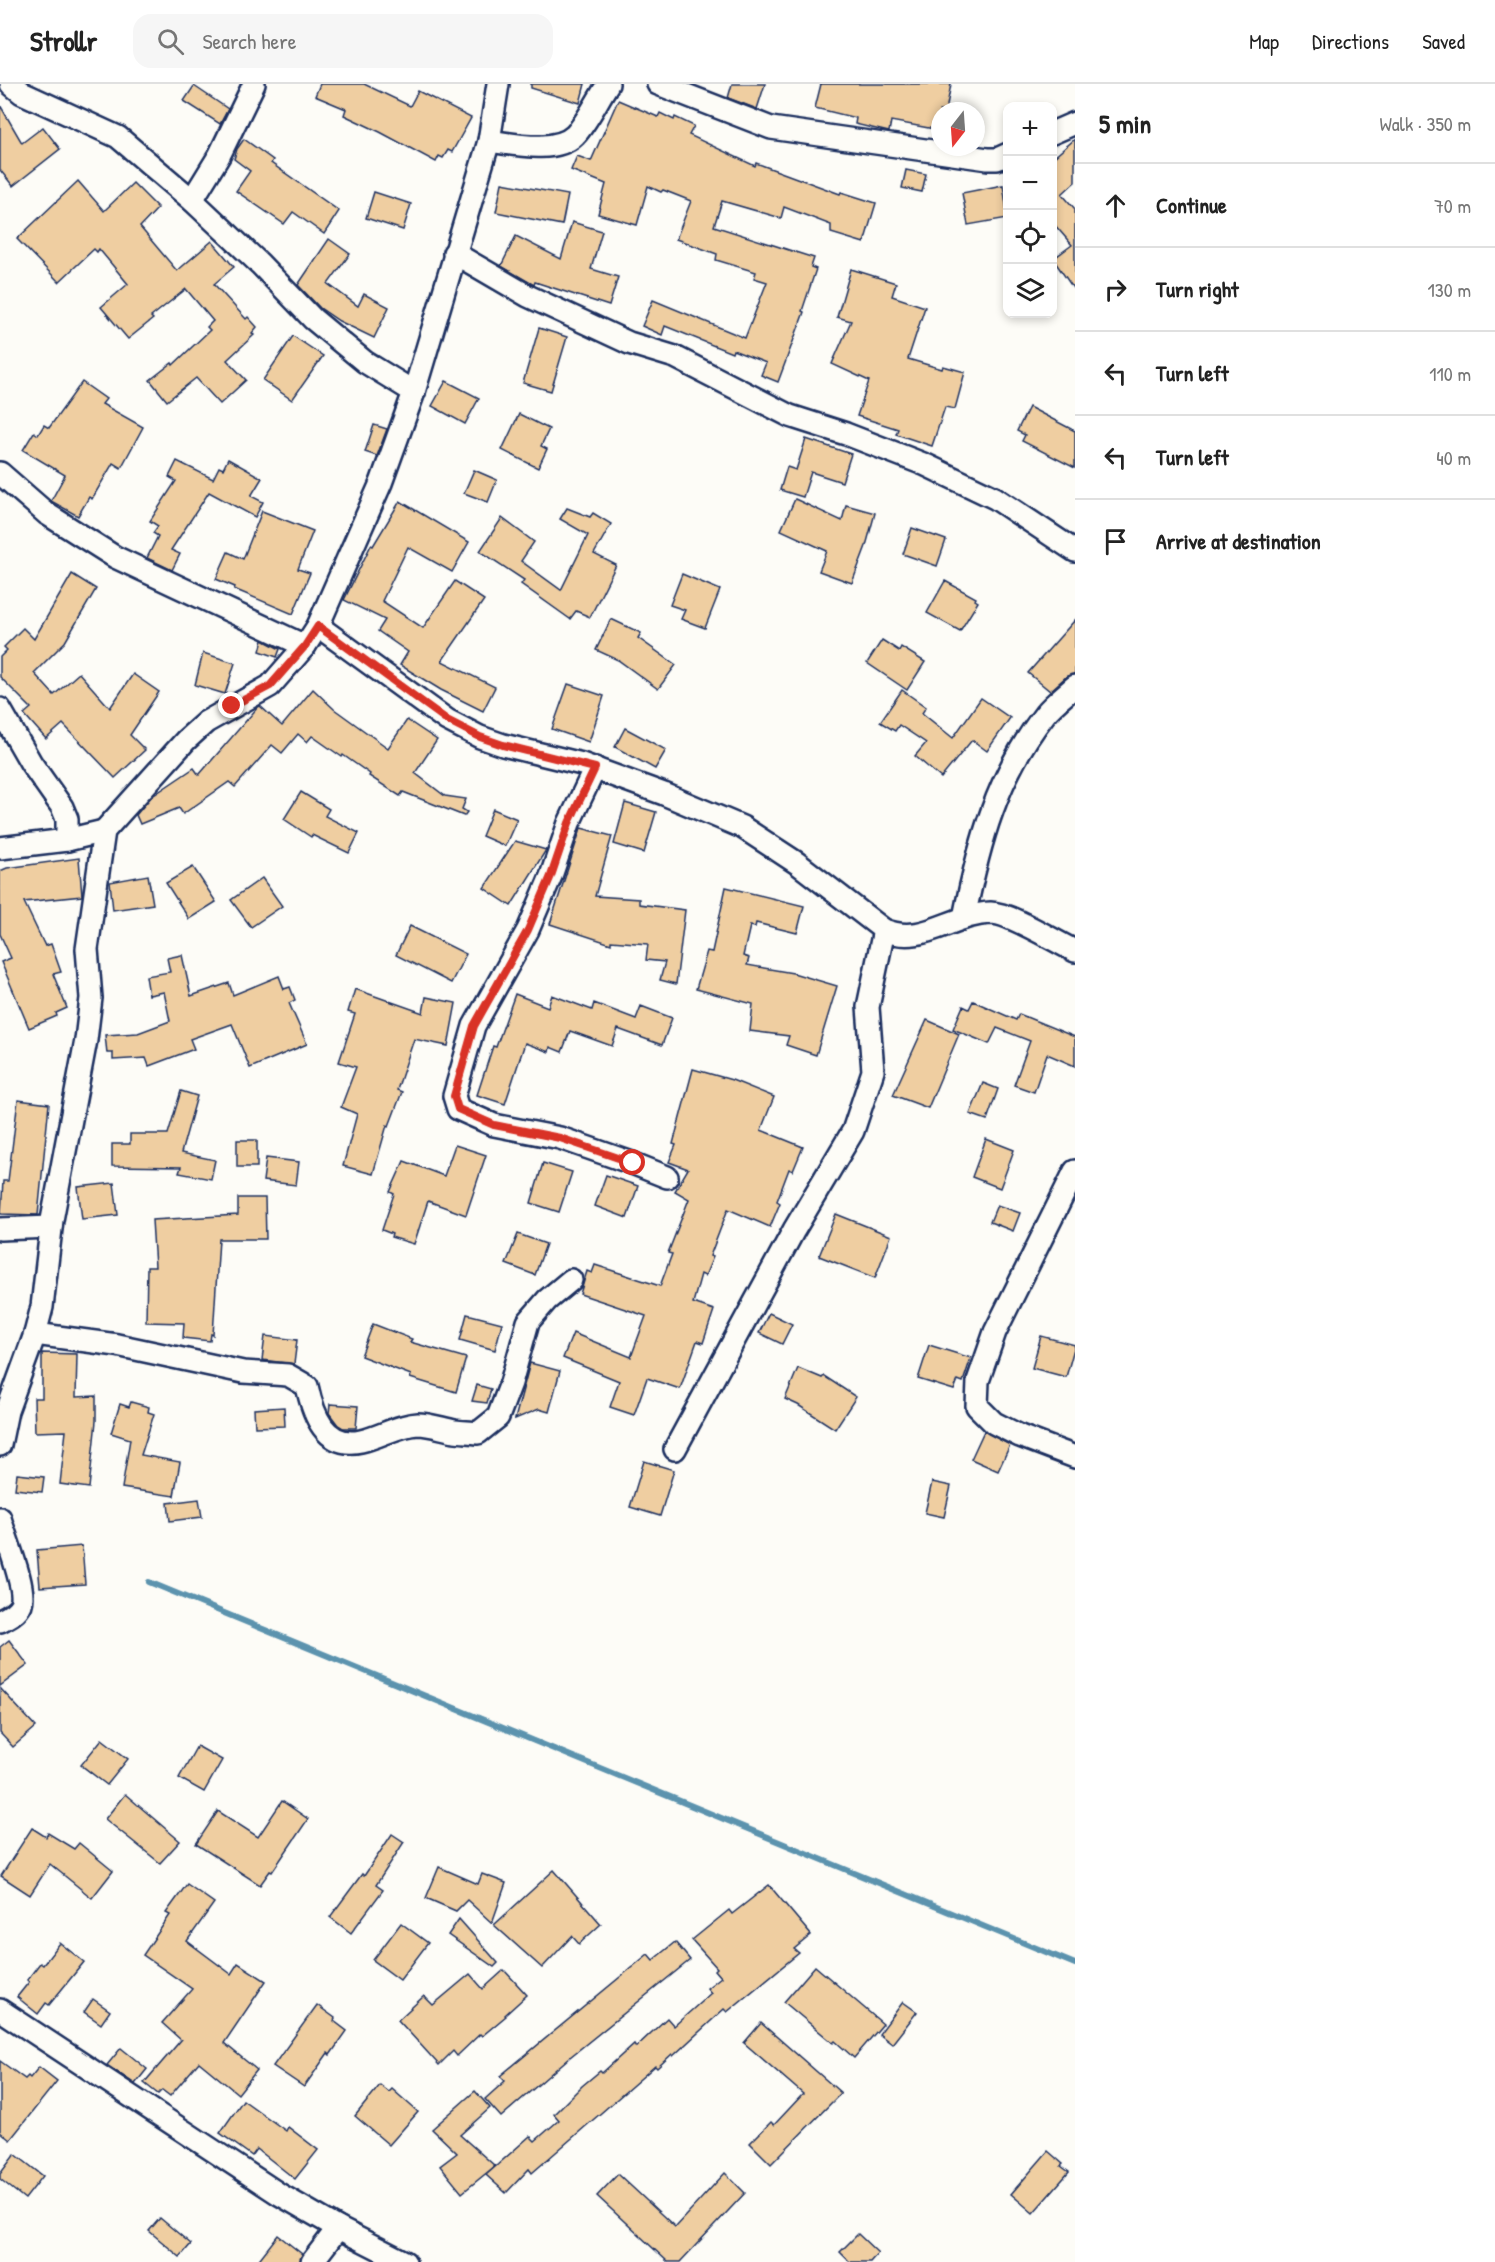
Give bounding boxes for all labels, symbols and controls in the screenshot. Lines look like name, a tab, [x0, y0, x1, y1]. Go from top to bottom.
search box	[133, 14, 553, 68]
text: Strollr	[30, 22, 97, 60]
icon: search	[154, 25, 187, 58]
text: Search here	[202, 26, 296, 56]
text: Map	[1249, 27, 1279, 56]
text: Directions	[1312, 27, 1389, 56]
text: Saved	[1422, 27, 1465, 56]
north arrow	[931, 102, 985, 156]
map controls	[1003, 102, 1057, 318]
button: +	[1003, 102, 1057, 156]
text: 5 min	[1099, 106, 1151, 141]
text: Walk · 350 m	[1379, 110, 1471, 137]
button: −	[1003, 156, 1057, 210]
icon: ahead	[1099, 189, 1132, 222]
text: Continue	[1156, 190, 1227, 220]
text: 70 m	[1434, 192, 1471, 219]
button: locate	[1003, 210, 1057, 264]
button: layers	[1003, 264, 1057, 318]
icon: right	[1099, 273, 1132, 306]
text: Turn right	[1156, 274, 1239, 304]
text: 130 m	[1428, 276, 1471, 303]
icon: left	[1099, 357, 1132, 390]
text: Turn left	[1156, 358, 1229, 388]
text: 110 m	[1429, 360, 1471, 387]
icon: left	[1099, 441, 1132, 474]
text: Turn left	[1156, 442, 1229, 472]
text: 40 m	[1436, 444, 1471, 471]
icon: arrive	[1099, 525, 1132, 558]
text: Arrive at destination	[1156, 526, 1321, 556]
route end	[218, 692, 244, 718]
route start	[619, 1149, 645, 1175]

